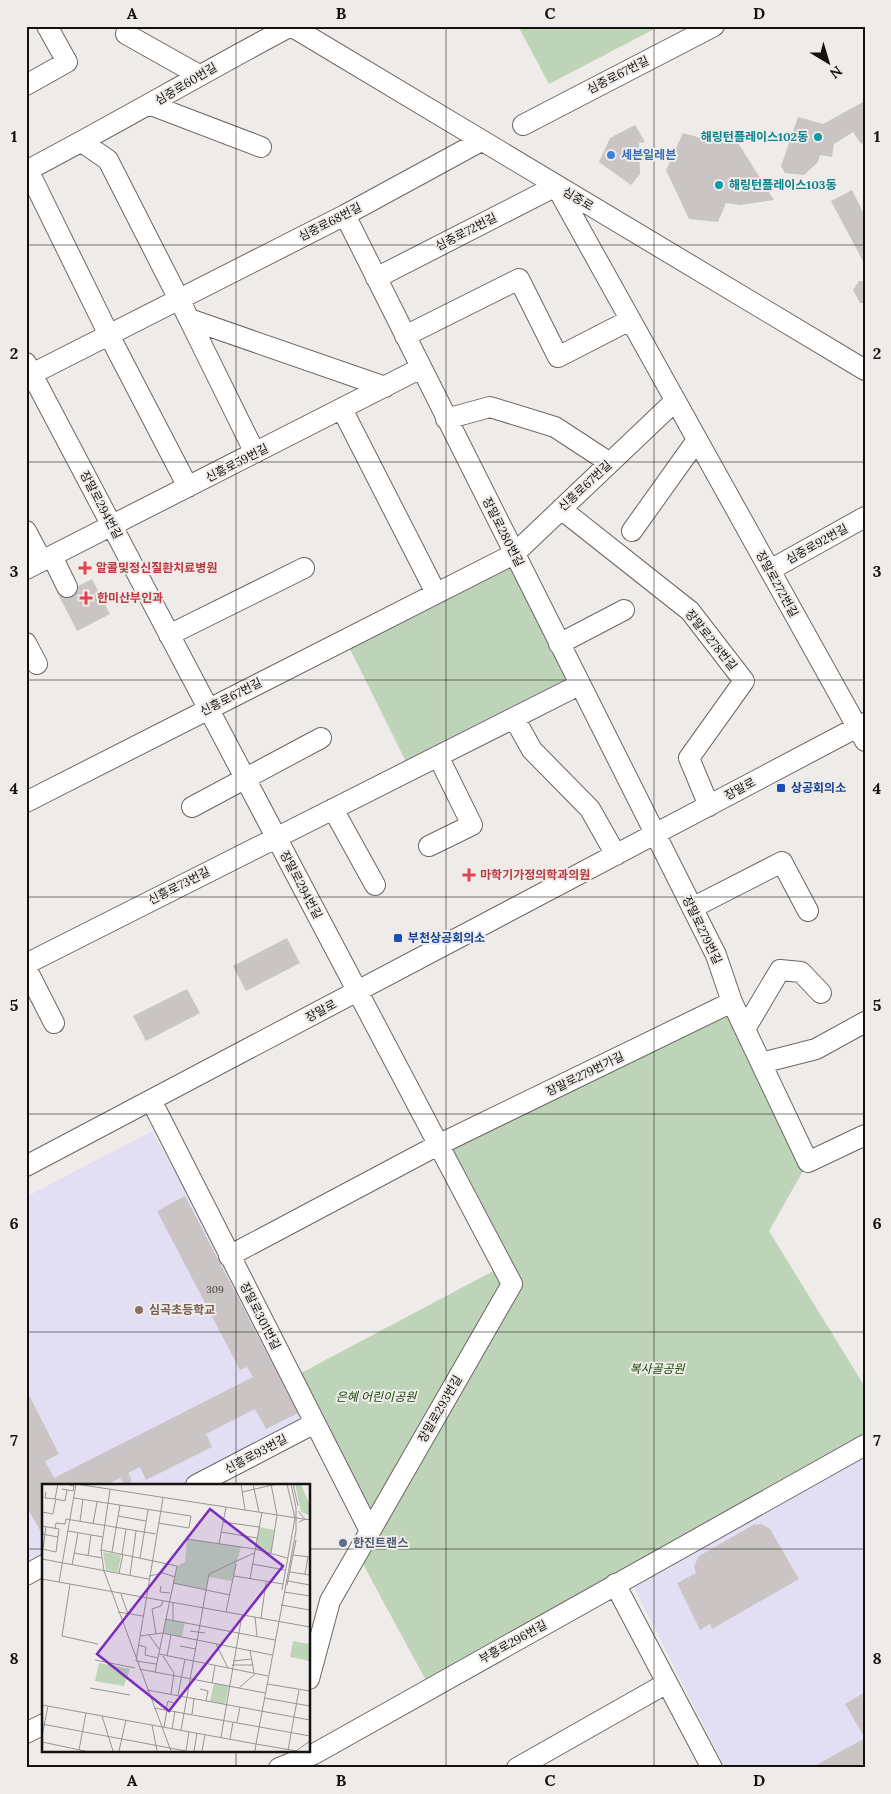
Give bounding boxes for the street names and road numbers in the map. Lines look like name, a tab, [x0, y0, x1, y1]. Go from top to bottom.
street label: 심중로67번길	[584, 53, 651, 97]
street label: 심중로60번길	[152, 59, 219, 108]
street label: 심중로	[560, 184, 596, 214]
street label: 심중로68번길	[296, 199, 364, 244]
street label: 심중로72번길	[432, 210, 499, 253]
street label: 신흥로59번길	[203, 440, 271, 485]
street label: 신흥로67번길	[555, 457, 614, 514]
street label: 장말로294번길	[77, 468, 126, 541]
street label: 장말로280번길	[480, 495, 527, 569]
street label: 심중로92번길	[783, 520, 850, 567]
street label: 장말로272번길	[753, 548, 802, 620]
street label: 장말로278번길	[682, 606, 740, 673]
street label: 신흥로67번길	[197, 675, 264, 719]
street label: 장말로	[722, 774, 758, 803]
street label: 장말로294번길	[277, 848, 326, 921]
street label: 신흥로73번길	[145, 864, 212, 908]
street label: 장말로279번길	[679, 893, 725, 966]
street label: 장말로	[303, 996, 339, 1025]
street label: 장말로279번가길	[543, 1048, 626, 1099]
street label: 장말로301번길	[237, 1280, 284, 1352]
street label: 장말로293번길	[414, 1372, 465, 1445]
street label: 신흥로93번길	[222, 1431, 290, 1476]
street label: 부흥로296번길	[476, 1617, 549, 1666]

